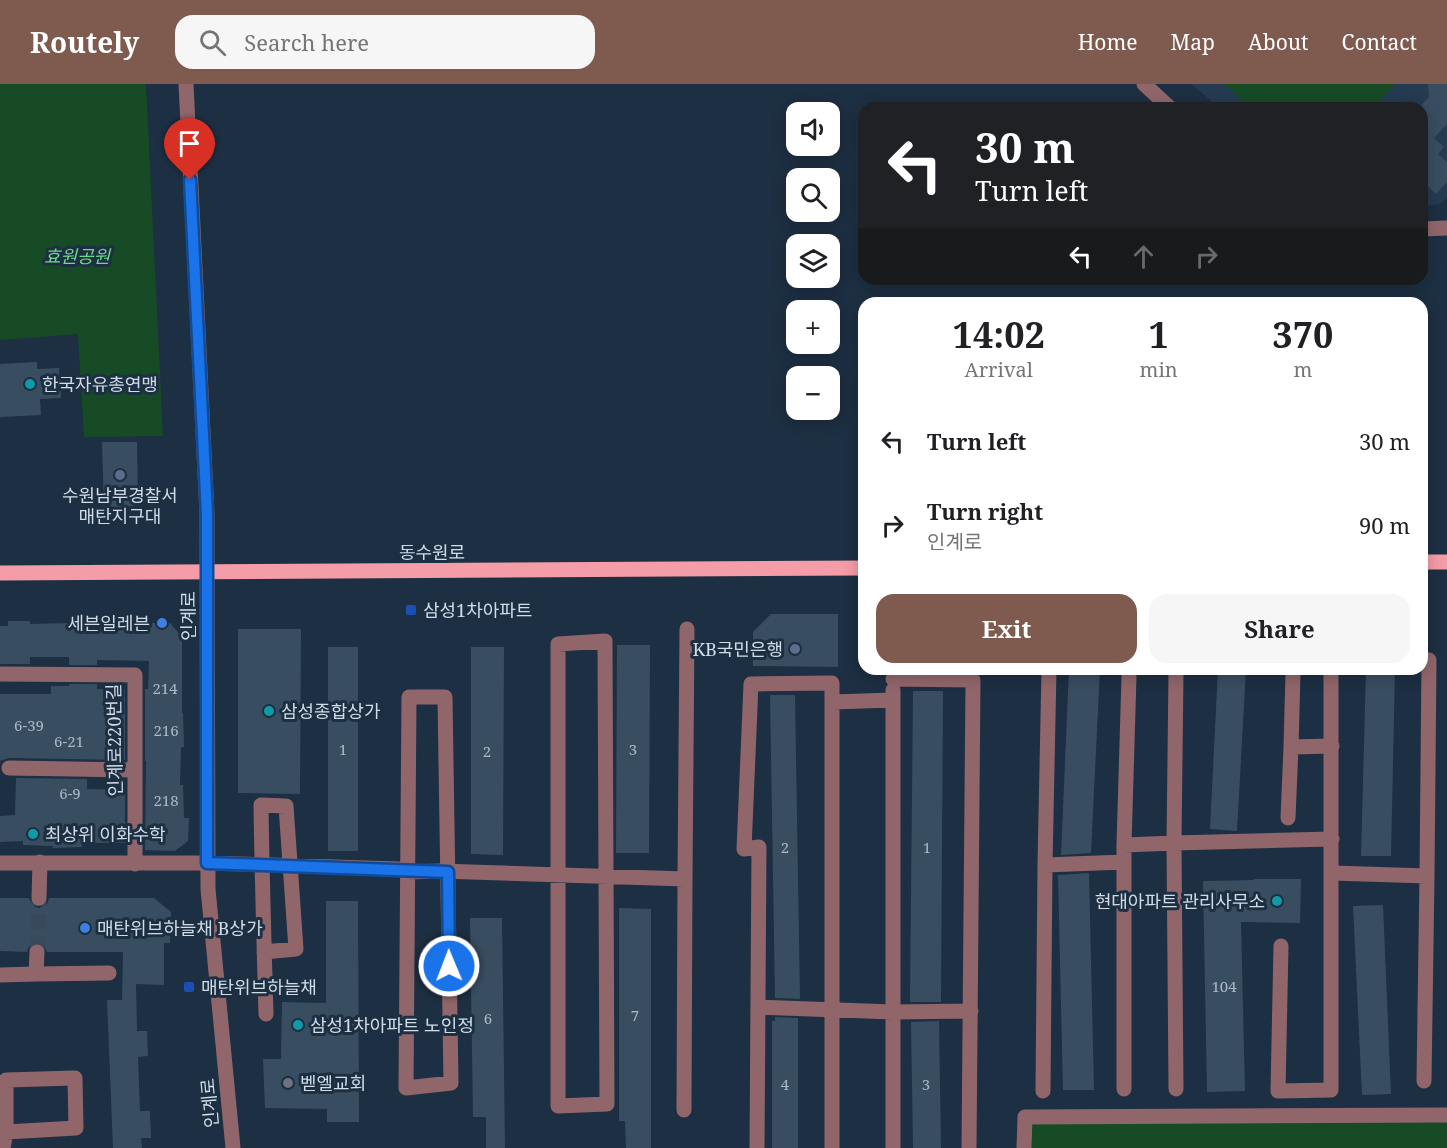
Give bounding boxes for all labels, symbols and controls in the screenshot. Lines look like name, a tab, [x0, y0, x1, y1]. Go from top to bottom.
search box	[175, 15, 595, 69]
text: Routely	[30, 23, 139, 61]
icon: search	[196, 26, 229, 59]
text: Search here	[244, 27, 369, 57]
text: Home	[1078, 28, 1138, 56]
text: Map	[1171, 28, 1215, 56]
text: About	[1248, 28, 1309, 56]
text: Contact	[1342, 28, 1417, 56]
map controls	[786, 102, 840, 420]
button: sound	[786, 102, 840, 156]
pin	[164, 118, 215, 180]
text: 30 m	[975, 118, 1075, 175]
icon: left	[876, 126, 954, 204]
icon: arrive	[173, 127, 206, 160]
button: search	[786, 168, 840, 222]
text: Turn left	[975, 172, 1088, 209]
button: layers	[786, 234, 840, 288]
icon: left	[1064, 240, 1097, 273]
icon: ahead	[1127, 240, 1160, 273]
icon: right	[1190, 240, 1223, 273]
park label: 효원공원	[44, 244, 112, 268]
button: +	[786, 300, 840, 354]
text: 14:02	[953, 310, 1045, 359]
text: 1	[1148, 310, 1169, 359]
text: 370	[1272, 310, 1333, 359]
text: Arrival	[965, 356, 1033, 383]
text: min	[1140, 356, 1178, 383]
text: m	[1293, 356, 1312, 383]
button: −	[786, 366, 840, 420]
place label: 한국자유총연맹	[42, 372, 158, 396]
marker: 한국자유총연맹	[23, 377, 37, 391]
icon: left	[876, 425, 909, 458]
text: Turn left	[927, 426, 1026, 456]
text: 30 m	[1359, 426, 1410, 456]
marker: 수원남부경찰서 매탄지구대	[113, 468, 127, 482]
place label: 수원남부경찰서 매탄지구대	[62, 483, 178, 528]
text: Turn right	[927, 496, 1043, 526]
icon: right	[876, 509, 909, 542]
text: 90 m	[1359, 510, 1410, 540]
text: 인계로	[927, 528, 982, 555]
street label: 동수원로	[399, 540, 465, 564]
street label: 인계로	[176, 591, 200, 641]
button: Exit	[876, 594, 1137, 663]
button: Share	[1149, 594, 1410, 663]
place label: 삼성1차아파트	[423, 598, 532, 622]
marker: 삼성1차아파트	[404, 603, 418, 617]
place label: 세븐일레븐	[67, 611, 150, 635]
marker: 세븐일레븐	[155, 616, 169, 630]
place label: KB국민은행	[692, 637, 783, 661]
marker: KB국민은행	[788, 642, 802, 656]
house number: 214	[152, 678, 178, 698]
street label: 인계로220번길	[101, 683, 127, 797]
place label: 삼성종합상가	[281, 699, 381, 723]
marker: 삼성종합상가	[262, 704, 276, 718]
house number: 6-39	[14, 715, 44, 735]
house number: 216	[153, 720, 179, 740]
house number: 6-21	[54, 731, 84, 751]
house number: 1	[339, 739, 347, 759]
house number: 3	[629, 739, 637, 759]
house number: 2	[483, 741, 491, 761]
house number: 6-9	[59, 783, 81, 803]
house number: 218	[153, 790, 179, 810]
place label: 최상위 이화수학	[45, 822, 166, 846]
marker: 최상위 이화수학	[26, 827, 40, 841]
house number: 2	[781, 837, 789, 857]
house number: 1	[923, 837, 931, 857]
place label: 현대아파트 관리사무소	[1095, 889, 1265, 913]
marker: 현대아파트 관리사무소	[1270, 894, 1284, 908]
place label: 매탄위브하늘채 B상가	[97, 916, 263, 940]
marker: 매탄위브하늘채 B상가	[78, 921, 92, 935]
position arrow	[417, 934, 481, 998]
place label: 매탄위브하늘채	[201, 975, 317, 999]
house number: 104	[1211, 976, 1237, 996]
marker: 매탄위브하늘채	[182, 980, 196, 994]
house number: 7	[631, 1005, 639, 1025]
house number: 6	[484, 1008, 492, 1028]
place label: 삼성1차아파트 노인정	[310, 1013, 474, 1037]
marker: 삼성1차아파트 노인정	[291, 1018, 305, 1032]
place label: 벧엘교회	[300, 1071, 366, 1095]
house number: 4	[781, 1074, 790, 1094]
house number: 3	[922, 1074, 930, 1094]
marker: 벧엘교회	[281, 1076, 295, 1090]
street label: 인계로	[195, 1077, 223, 1129]

